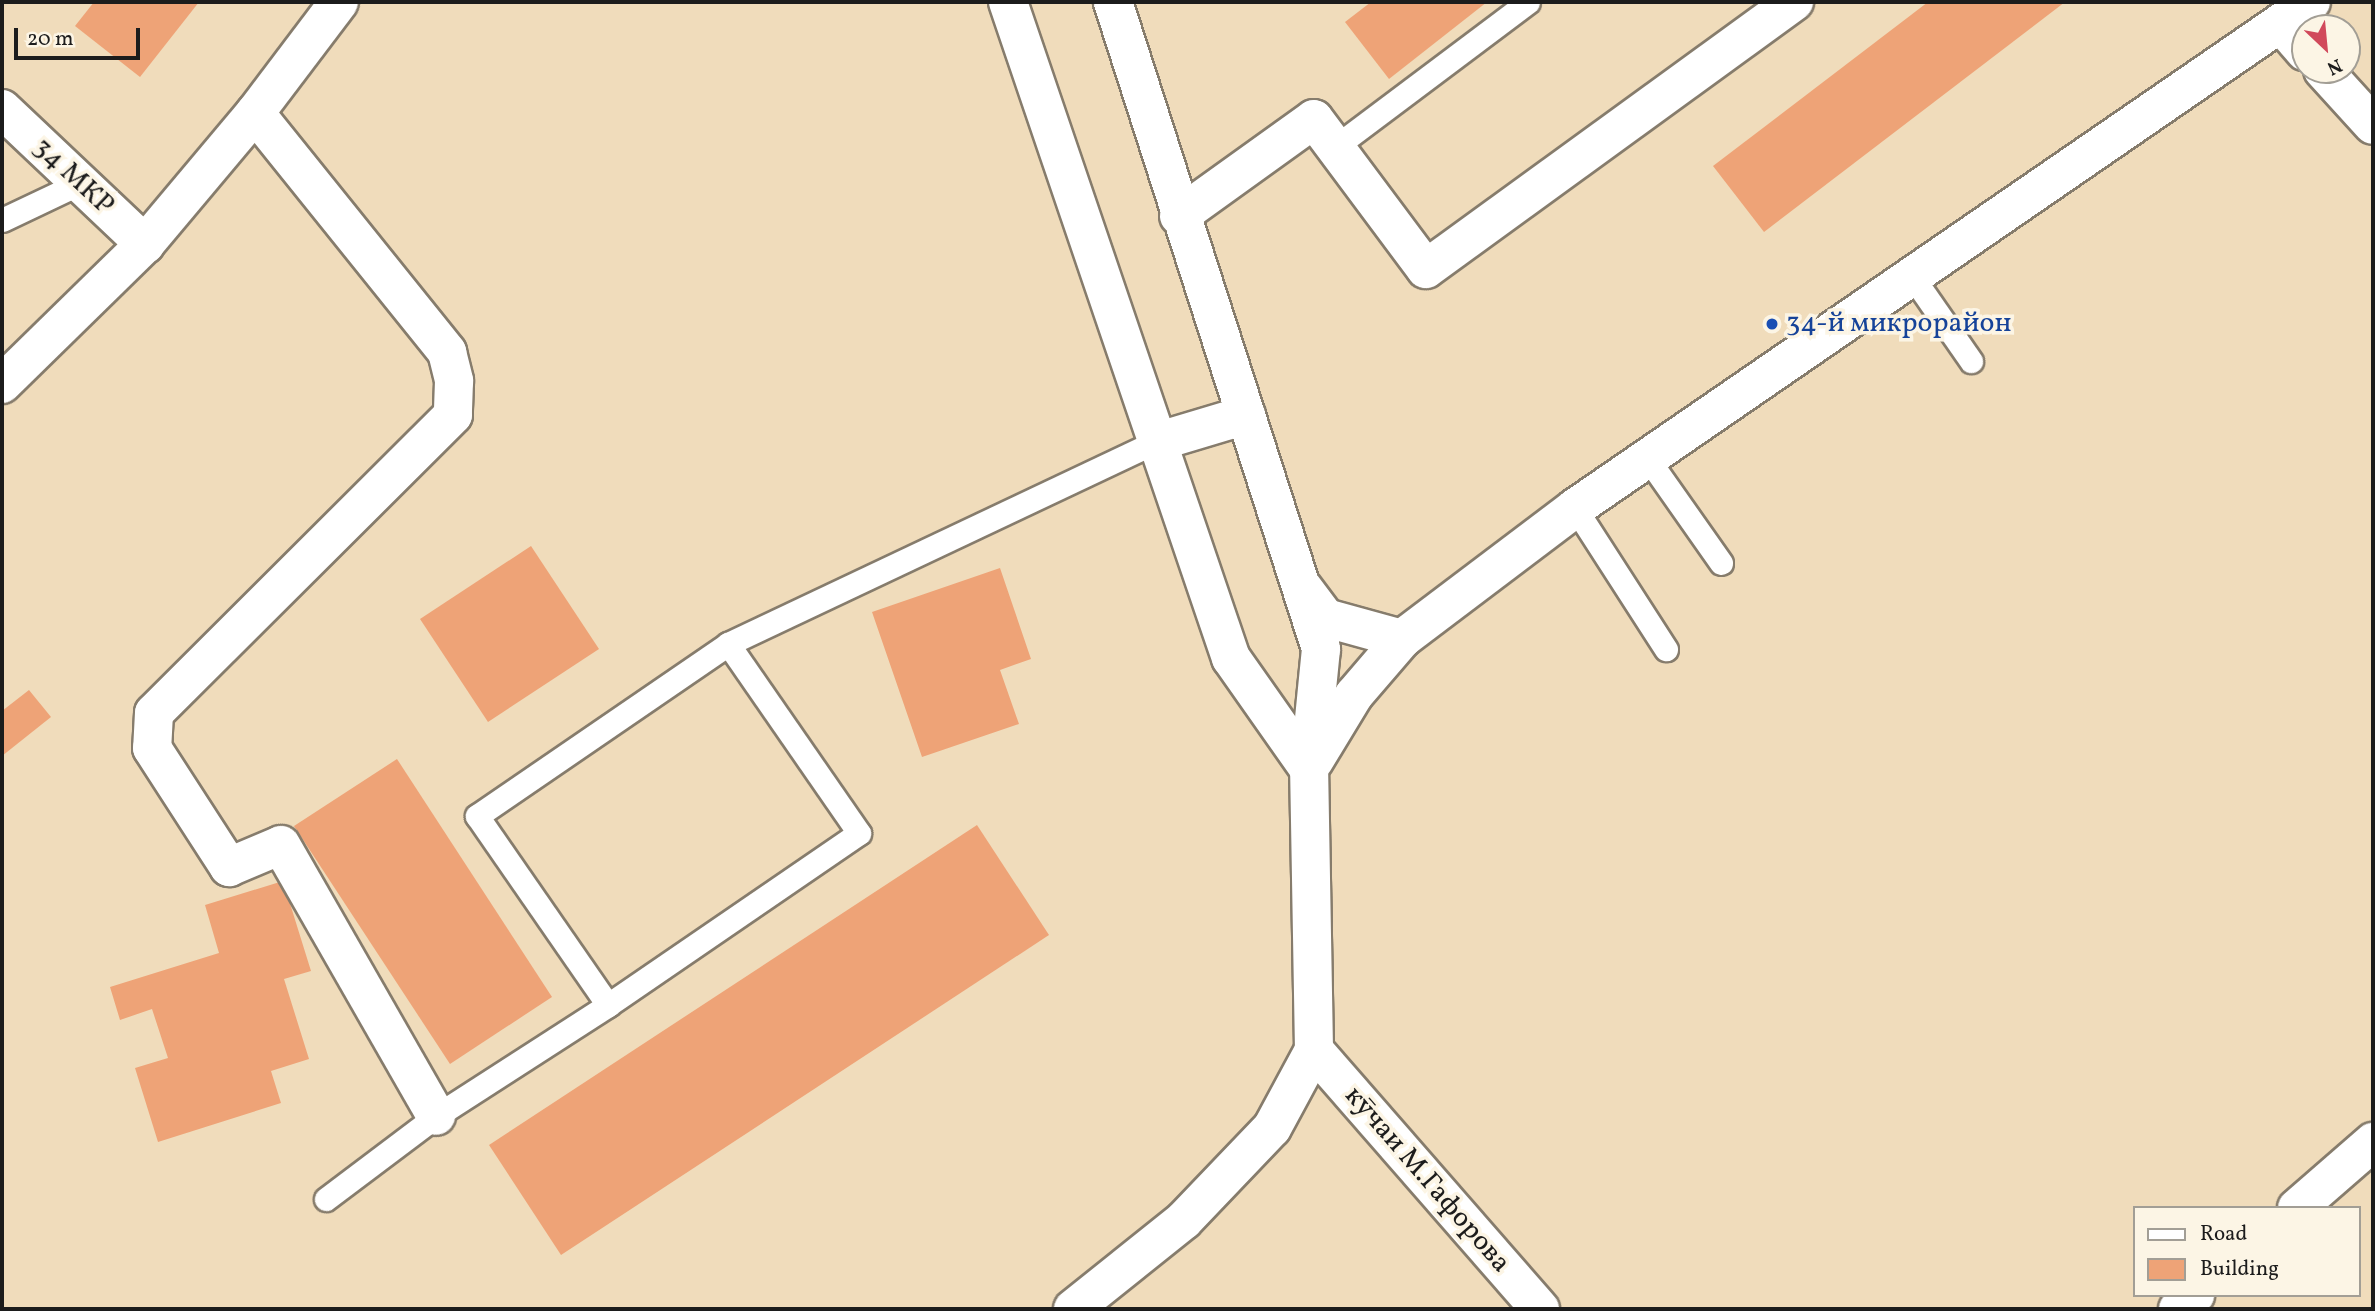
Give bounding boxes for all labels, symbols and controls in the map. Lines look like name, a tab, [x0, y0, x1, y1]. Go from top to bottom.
scale bar	[18, 14, 144, 58]
north arrow	[2291, 14, 2361, 84]
text: 20 m	[27, 25, 73, 54]
text: N	[2322, 51, 2346, 81]
street label: 34 МКР	[26, 131, 120, 223]
place label: 34-й микрорайон	[1786, 307, 2011, 341]
marker: 34-й микрорайон	[1764, 316, 1780, 332]
street label: кӯчаи М.Гафорова	[1337, 1080, 1517, 1280]
legend	[2134, 1206, 2361, 1297]
text: Road	[2200, 1220, 2247, 1249]
text: Building	[2200, 1255, 2279, 1284]

